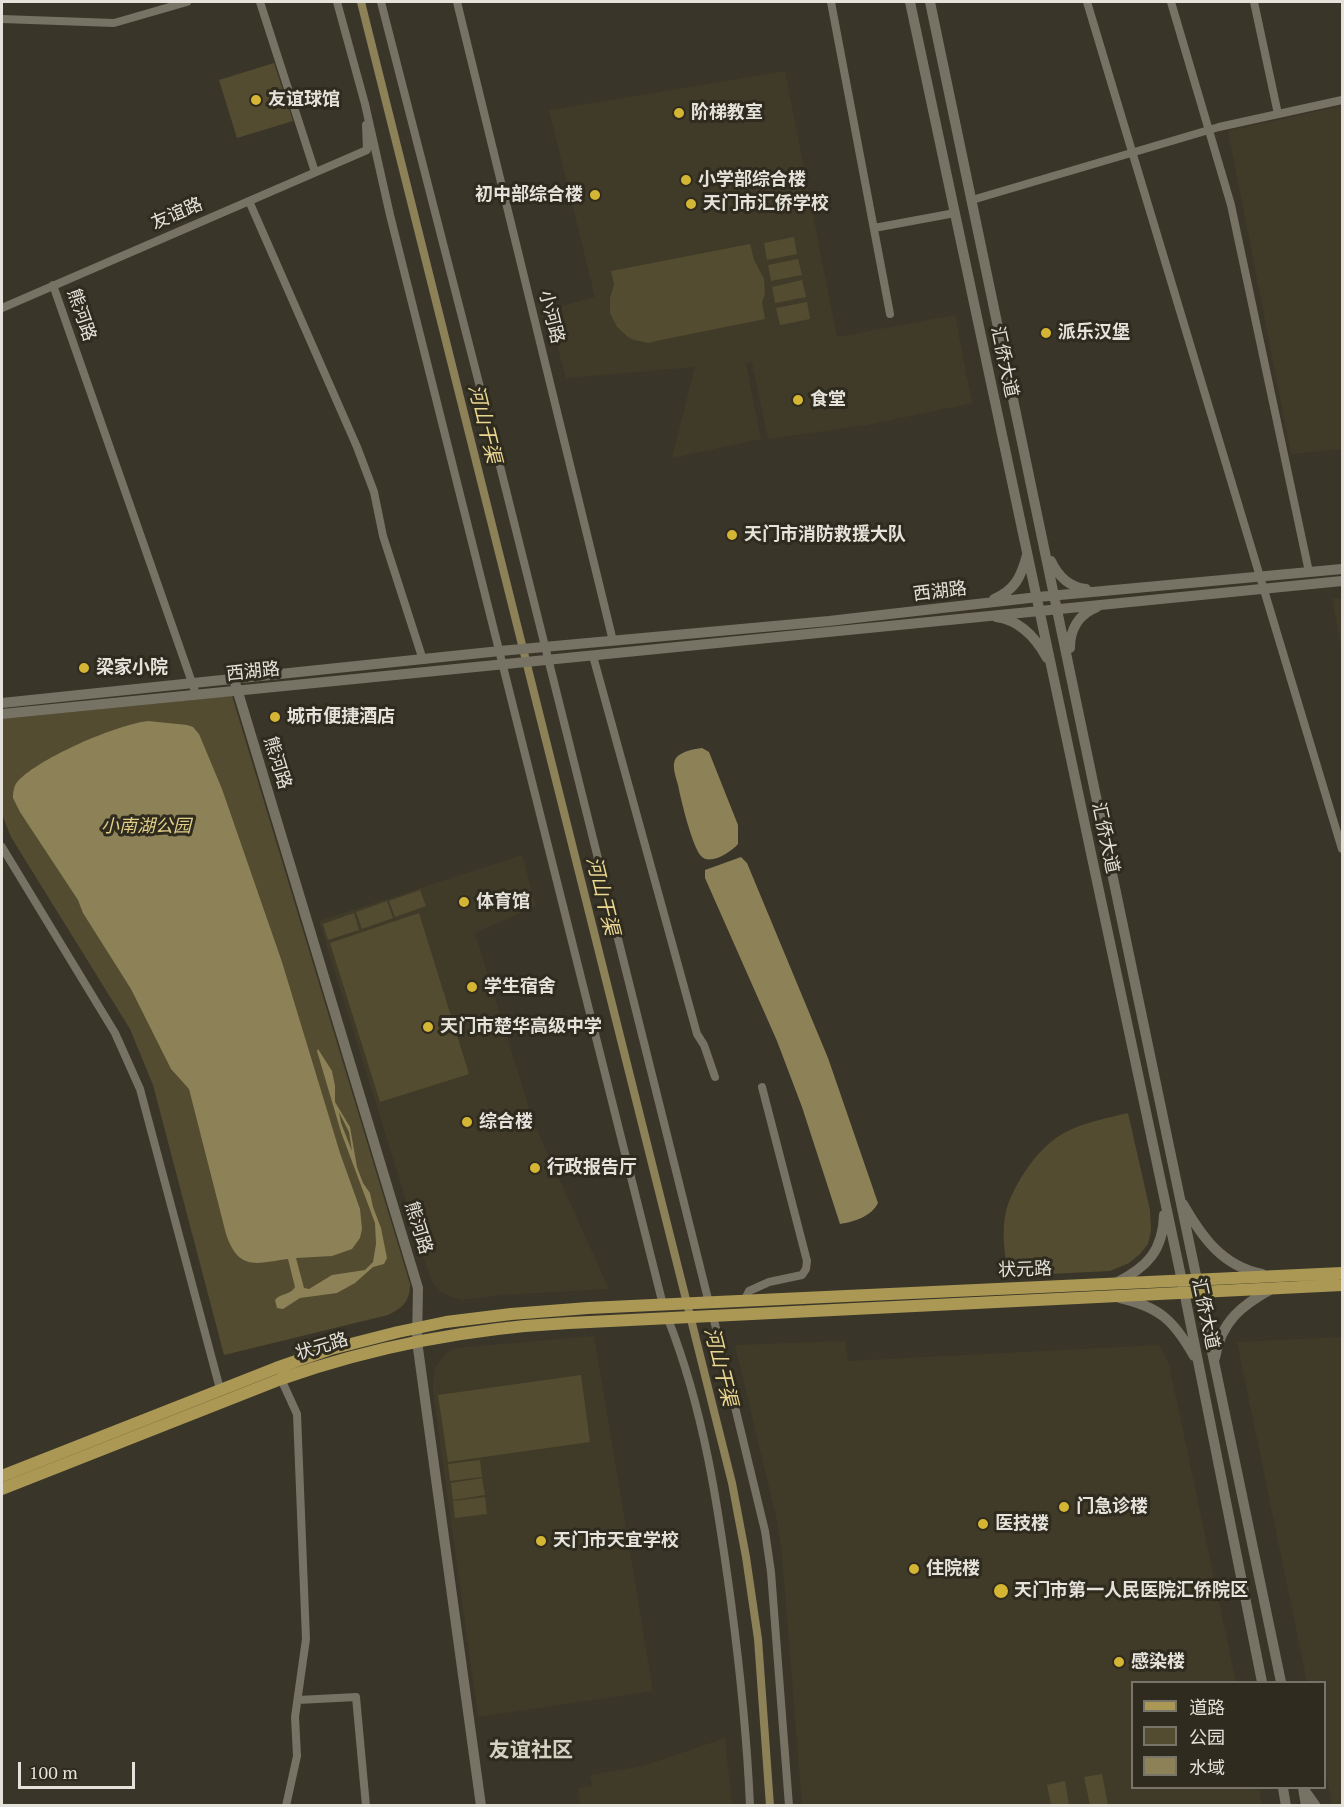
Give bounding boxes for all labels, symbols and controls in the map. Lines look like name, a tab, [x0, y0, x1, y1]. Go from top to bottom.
place label: 友谊球馆	[268, 89, 340, 111]
marker: 友谊球馆	[249, 93, 263, 107]
place label: 阶梯教室	[691, 102, 763, 124]
marker: 阶梯教室	[672, 106, 686, 120]
place label: 小学部综合楼	[698, 169, 806, 191]
marker: 小学部综合楼	[679, 173, 693, 187]
place label: 初中部综合楼	[475, 184, 583, 206]
marker: 初中部综合楼	[588, 188, 602, 202]
place label: 天门市汇侨学校	[703, 193, 829, 215]
street label: 友谊路	[148, 194, 206, 234]
marker: 天门市汇侨学校	[684, 197, 698, 211]
street label: 熊河路	[62, 286, 100, 344]
street label: 小河路	[534, 288, 568, 346]
place label: 派乐汉堡	[1058, 322, 1130, 344]
street label: 汇侨大道	[986, 325, 1022, 399]
marker: 派乐汉堡	[1039, 326, 1053, 340]
water label: 河山干渠	[463, 382, 505, 466]
place label: 食堂	[810, 389, 846, 411]
marker: 食堂	[791, 393, 805, 407]
place label: 天门市消防救援大队	[744, 524, 906, 546]
marker: 天门市消防救援大队	[725, 528, 739, 542]
street label: 西湖路	[912, 578, 968, 606]
place label: 梁家小院	[96, 657, 168, 679]
street label: 西湖路	[225, 658, 281, 686]
marker: 梁家小院	[77, 661, 91, 675]
place label: 城市便捷酒店	[287, 706, 395, 728]
marker: 城市便捷酒店	[268, 710, 282, 724]
street label: 熊河路	[259, 734, 295, 792]
street label: 汇侨大道	[1087, 801, 1123, 875]
park label: 小南湖公园	[101, 816, 191, 838]
water label: 河山干渠	[581, 854, 623, 938]
place label: 体育馆	[476, 891, 530, 913]
marker: 体育馆	[457, 895, 471, 909]
place label: 学生宿舍	[484, 976, 556, 998]
marker: 学生宿舍	[465, 980, 479, 994]
place label: 天门市楚华高级中学	[440, 1016, 602, 1038]
marker: 天门市楚华高级中学	[421, 1020, 435, 1034]
place label: 综合楼	[479, 1111, 533, 1133]
marker: 综合楼	[460, 1115, 474, 1129]
place label: 行政报告厅	[547, 1157, 637, 1179]
marker: 行政报告厅	[528, 1161, 542, 1175]
street label: 熊河路	[400, 1199, 436, 1257]
street label: 状元路	[998, 1258, 1052, 1282]
street label: 汇侨大道	[1187, 1277, 1223, 1351]
water label: 河山干渠	[699, 1325, 741, 1409]
street label: 状元路	[293, 1329, 351, 1365]
place label: 门急诊楼	[1076, 1496, 1148, 1518]
marker: 门急诊楼	[1057, 1500, 1071, 1514]
place label: 医技楼	[995, 1513, 1049, 1535]
marker: 医技楼	[976, 1517, 990, 1531]
place label: 天门市天宜学校	[553, 1530, 679, 1552]
marker: 天门市天宜学校	[534, 1534, 548, 1548]
place label: 住院楼	[926, 1558, 980, 1580]
marker: 住院楼	[907, 1562, 921, 1576]
place label: 天门市第一人民医院汇侨院区	[1014, 1580, 1248, 1602]
marker: 天门市第一人民医院汇侨院区	[992, 1582, 1010, 1600]
place label: 感染楼	[1131, 1651, 1185, 1673]
marker: 感染楼	[1112, 1655, 1126, 1669]
legend	[1131, 1681, 1326, 1789]
text: 道路	[1189, 1695, 1225, 1719]
text: 公园	[1189, 1725, 1225, 1749]
district label: 友谊社区	[489, 1738, 573, 1764]
scale bar	[21, 1750, 138, 1788]
text: 水域	[1189, 1755, 1225, 1779]
text: 100 m	[29, 1760, 78, 1784]

